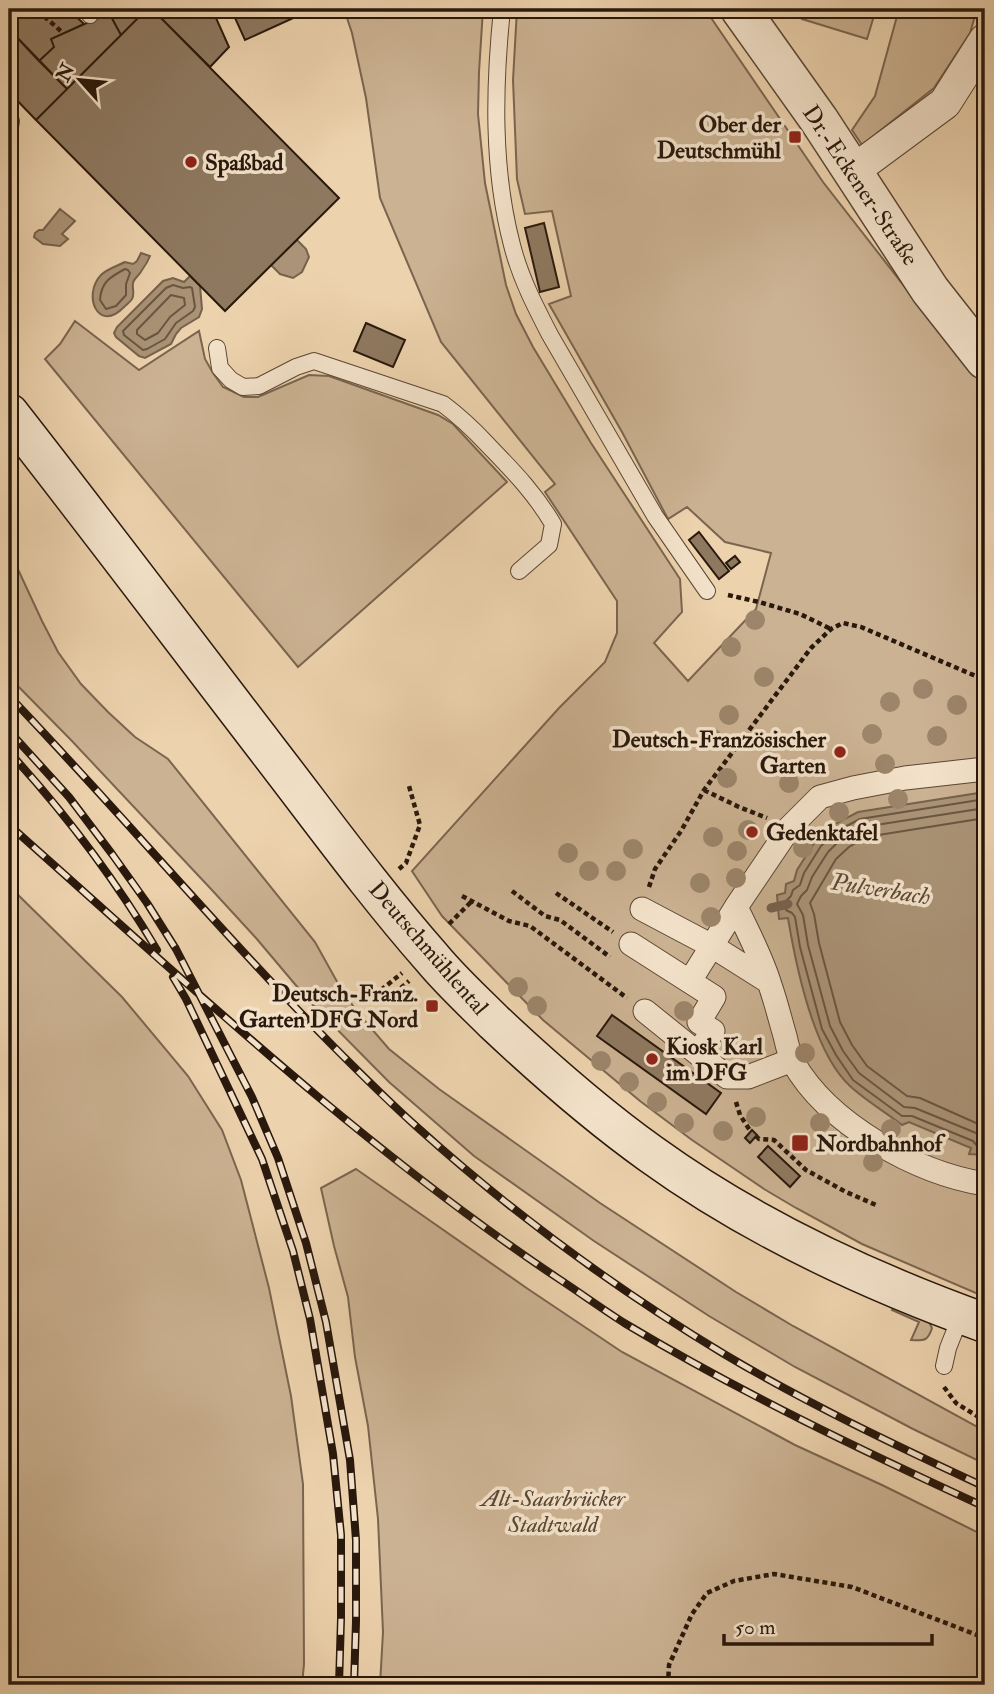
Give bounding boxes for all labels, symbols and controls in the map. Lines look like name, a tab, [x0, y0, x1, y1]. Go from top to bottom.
north arrow	[46, 46, 116, 116]
text: N	[51, 59, 81, 87]
street label: Dr.-Eckener-Straße	[796, 100, 925, 271]
place label: Ober der Deutschmühl	[657, 110, 782, 165]
marker: Ober der Deutschmühl	[787, 129, 803, 145]
place label: Spaßbad	[205, 148, 284, 178]
marker: Spaßbad	[183, 154, 199, 170]
place label: Deutsch-Französischer Garten	[612, 725, 826, 780]
marker: Deutsch-Französischer Garten	[832, 744, 848, 760]
place label: Gedenktafel	[766, 818, 879, 847]
marker: Gedenktafel	[744, 824, 760, 840]
water label: Pulverbach	[828, 866, 933, 913]
street label: Deutschmühlental	[362, 875, 495, 1021]
place label: Deutsch-Franz. Garten DFG Nord	[239, 979, 419, 1034]
marker: Deutsch-Franz. Garten DFG Nord	[424, 998, 440, 1014]
place label: Kiosk Karl im DFG	[665, 1032, 764, 1087]
marker: Kiosk Karl im DFG	[644, 1051, 660, 1067]
place label: Nordbahnhof	[815, 1129, 946, 1158]
marker: Nordbahnhof	[790, 1133, 810, 1153]
park label: Alt-Saarbrücker Stadtwald	[478, 1484, 626, 1539]
scale bar	[724, 1603, 933, 1647]
text: 50 m	[735, 1614, 776, 1641]

